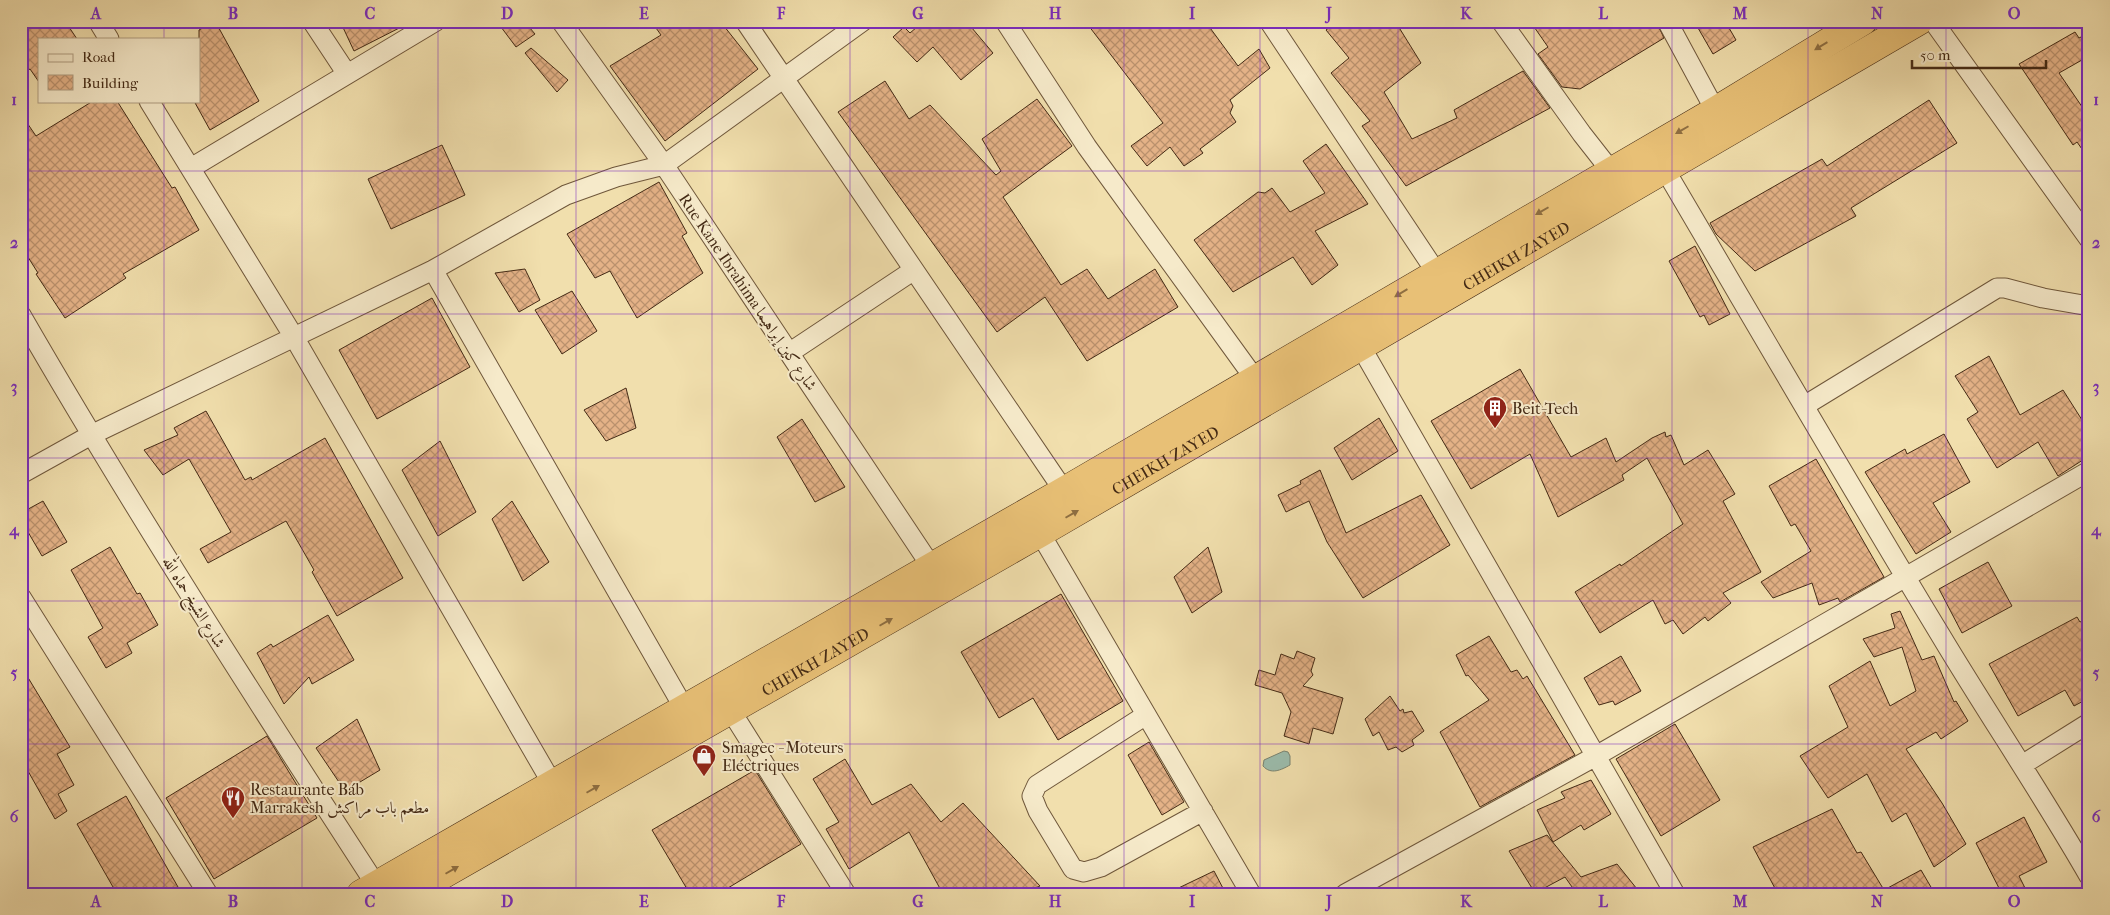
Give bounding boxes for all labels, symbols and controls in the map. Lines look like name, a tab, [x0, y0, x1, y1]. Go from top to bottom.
text: A	[90, 4, 102, 23]
text: B	[228, 4, 238, 23]
text: C	[365, 4, 376, 23]
text: D	[501, 4, 513, 23]
text: E	[639, 4, 649, 23]
text: F	[776, 4, 786, 23]
text: G	[912, 4, 924, 23]
text: H	[1049, 4, 1062, 23]
text: I	[1189, 4, 1196, 23]
text: J	[1324, 4, 1332, 24]
text: K	[1460, 4, 1473, 23]
text: L	[1598, 4, 1608, 23]
text: M	[1732, 4, 1748, 23]
text: N	[1871, 4, 1884, 23]
text: O	[2008, 4, 2021, 23]
legend	[38, 38, 200, 102]
scale bar	[1912, 38, 2046, 70]
one-way arrow	[1815, 42, 1828, 51]
text: 50 m	[1920, 46, 1951, 64]
text: Road	[82, 48, 116, 66]
text: Building	[82, 74, 139, 92]
text: 1	[11, 90, 17, 109]
text: 1	[2093, 90, 2099, 109]
one-way arrow	[1676, 126, 1689, 135]
street label: Rue Kane Ibrahima شارع كين إبراهيما	[672, 190, 821, 396]
one-way arrow	[1535, 207, 1548, 216]
street label: CHEIKH ZAYED	[1459, 217, 1573, 294]
text: 2	[10, 233, 18, 252]
text: 2	[2092, 233, 2100, 252]
one-way arrow	[1394, 289, 1408, 297]
text: 3	[11, 377, 17, 397]
text: 3	[2093, 377, 2099, 397]
building icon: Beit-Tech	[1482, 395, 1508, 429]
place label: Beit-Tech	[1512, 399, 1578, 418]
street label: CHEIKH ZAYED	[1108, 421, 1222, 499]
one-way arrow	[1065, 510, 1080, 518]
text: 4	[8, 520, 20, 540]
text: 4	[2090, 520, 2102, 540]
street label: شارع الشيخ حماه الله	[154, 551, 232, 654]
one-way arrow	[879, 617, 892, 626]
street label: CHEIKH ZAYED	[758, 623, 872, 700]
text: 5	[11, 663, 18, 682]
text: 5	[2093, 663, 2100, 682]
place label: Smagec - Moteurs Eléctriques	[722, 738, 843, 775]
shop icon: Smagec - Moteurs Eléctriques	[691, 743, 717, 777]
place label: Restaurante Báb Marrakesh مطعم باب مراكش	[250, 780, 429, 823]
restaurant icon: Restaurante Báb Marrakesh مطعم باب مراكش	[220, 785, 246, 819]
one-way arrow	[586, 785, 600, 794]
text: 6	[10, 807, 19, 826]
text: 6	[2092, 807, 2101, 826]
one-way arrow	[445, 865, 458, 874]
text: A	[90, 892, 102, 911]
text: B	[228, 892, 238, 911]
text: C	[365, 892, 376, 911]
text: D	[501, 892, 513, 911]
text: E	[639, 892, 649, 911]
text: F	[776, 892, 786, 911]
text: G	[912, 892, 924, 911]
text: H	[1049, 892, 1062, 911]
text: I	[1189, 892, 1196, 911]
text: J	[1324, 892, 1332, 912]
text: K	[1460, 892, 1473, 911]
text: L	[1598, 892, 1608, 911]
text: M	[1732, 892, 1748, 911]
text: N	[1871, 892, 1884, 911]
text: O	[2008, 892, 2021, 911]

